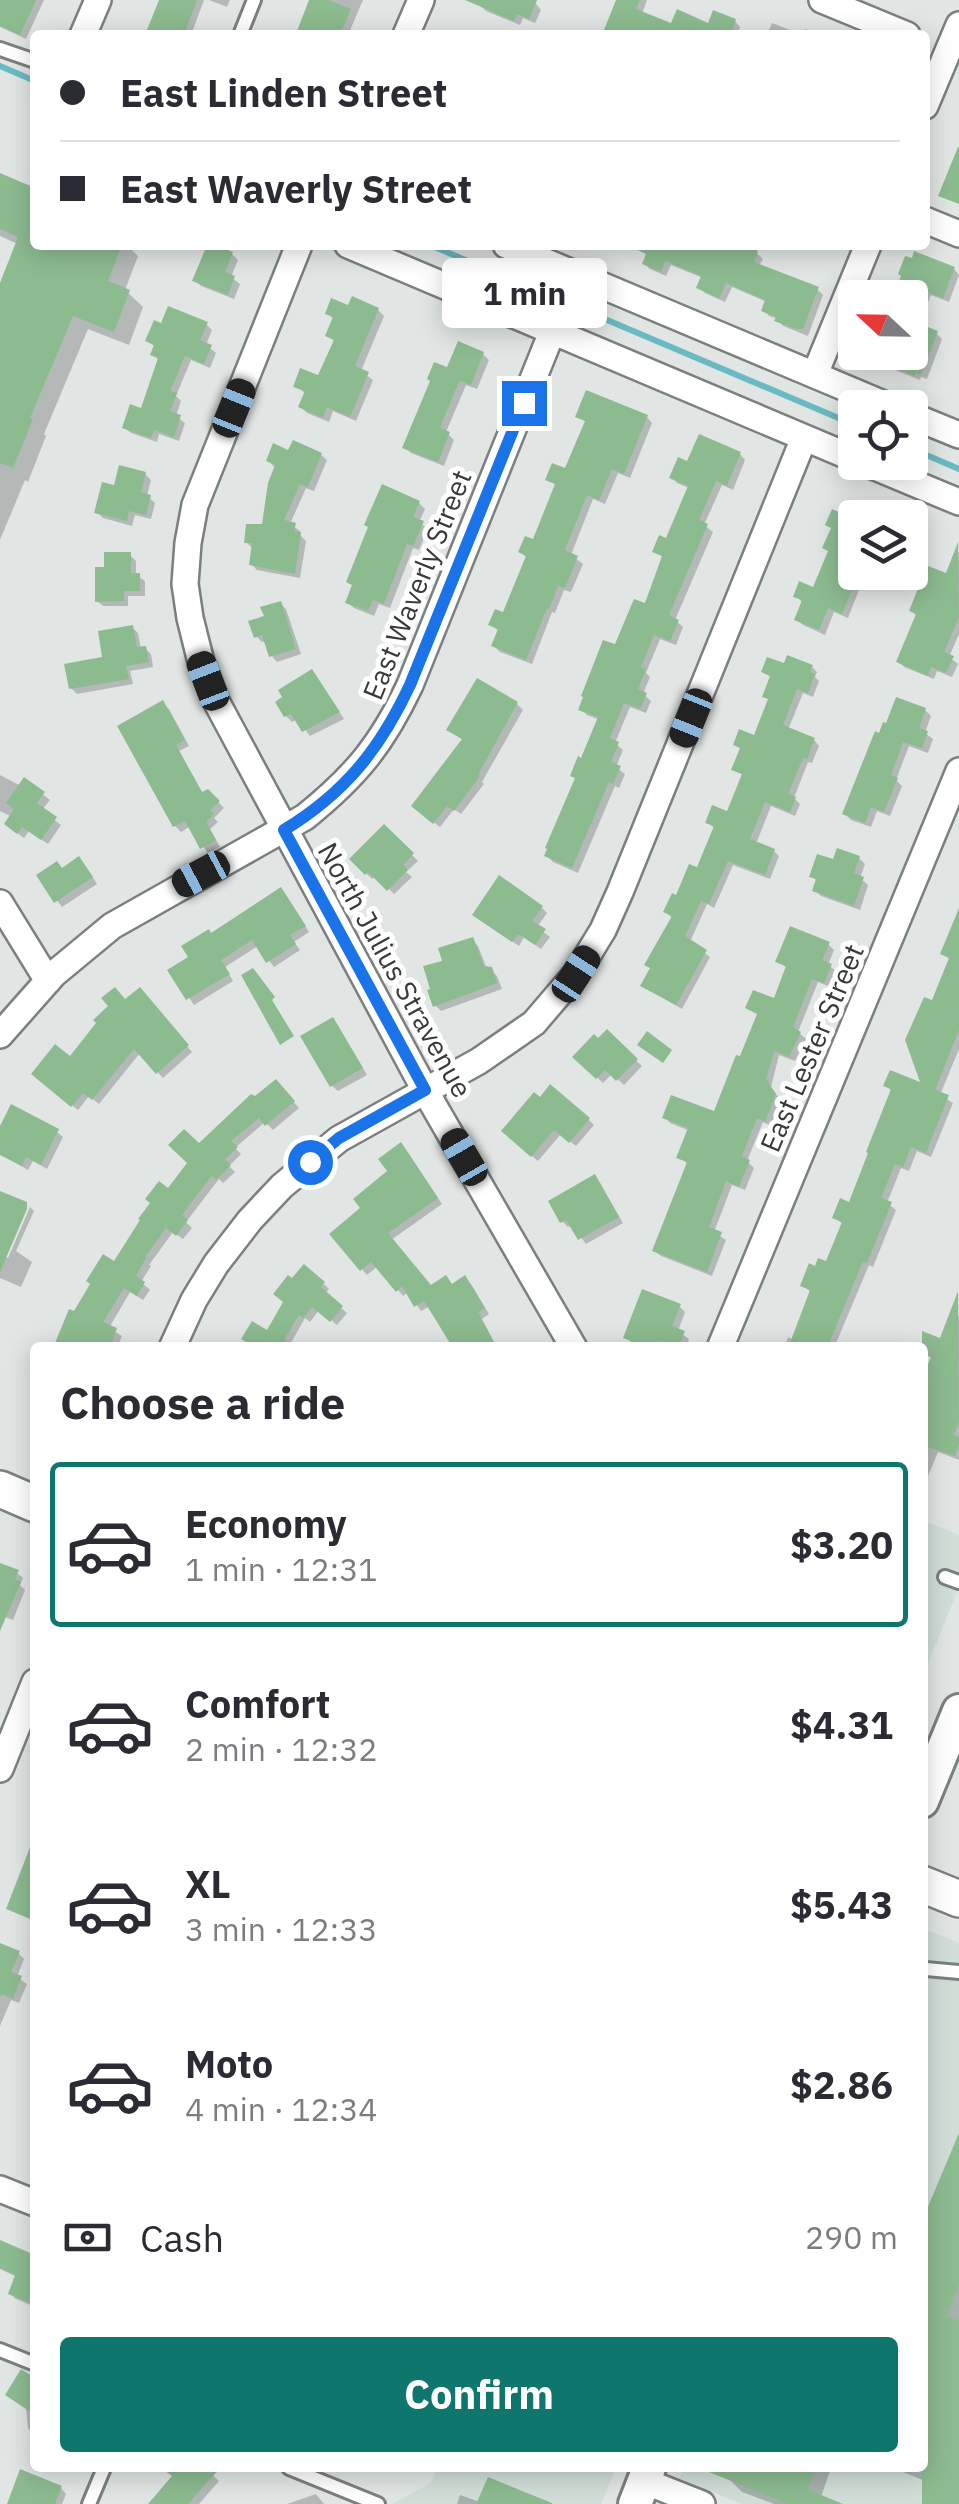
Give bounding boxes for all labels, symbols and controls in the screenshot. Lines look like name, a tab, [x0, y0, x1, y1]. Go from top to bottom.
text: East Linden Street	[120, 68, 447, 117]
text: East Waverly Street	[120, 164, 472, 213]
callout: 1 min	[442, 258, 606, 328]
text: 1 min	[483, 272, 566, 314]
north arrow	[838, 280, 928, 370]
map controls	[838, 280, 928, 590]
car	[209, 375, 259, 441]
route end	[502, 381, 547, 426]
button: locate	[838, 390, 928, 480]
street label: East Waverly Street	[354, 465, 479, 705]
button: layers	[838, 500, 928, 590]
car	[183, 648, 233, 714]
car	[666, 685, 716, 751]
street label: North Julius Stravenue	[310, 836, 481, 1104]
car	[167, 847, 235, 901]
street label: East Lester Street	[751, 938, 872, 1157]
car	[547, 941, 605, 1007]
car	[436, 1124, 492, 1190]
route start	[288, 1140, 333, 1185]
text: Choose a ride	[60, 1373, 345, 1431]
text: Economy	[185, 1499, 347, 1548]
icon: car	[65, 1500, 155, 1590]
text: $3.20	[790, 1520, 893, 1569]
text: 1 min · 12:31	[185, 1548, 378, 1590]
text: Comfort	[185, 1679, 330, 1728]
icon: car	[65, 1680, 155, 1770]
text: $4.31	[790, 1700, 893, 1749]
text: 2 min · 12:32	[185, 1728, 378, 1770]
text: XL	[185, 1859, 231, 1908]
icon: car	[65, 1860, 155, 1950]
text: $5.43	[790, 1880, 893, 1929]
text: 3 min · 12:33	[185, 1908, 378, 1950]
text: Moto	[185, 2039, 273, 2088]
icon: car	[65, 2040, 155, 2130]
text: $2.86	[790, 2060, 893, 2109]
text: 4 min · 12:34	[185, 2088, 378, 2130]
icon: cash	[60, 2210, 115, 2265]
text: Cash	[140, 2213, 224, 2262]
text: 290 m	[805, 2216, 898, 2258]
button: Confirm	[60, 2337, 898, 2452]

